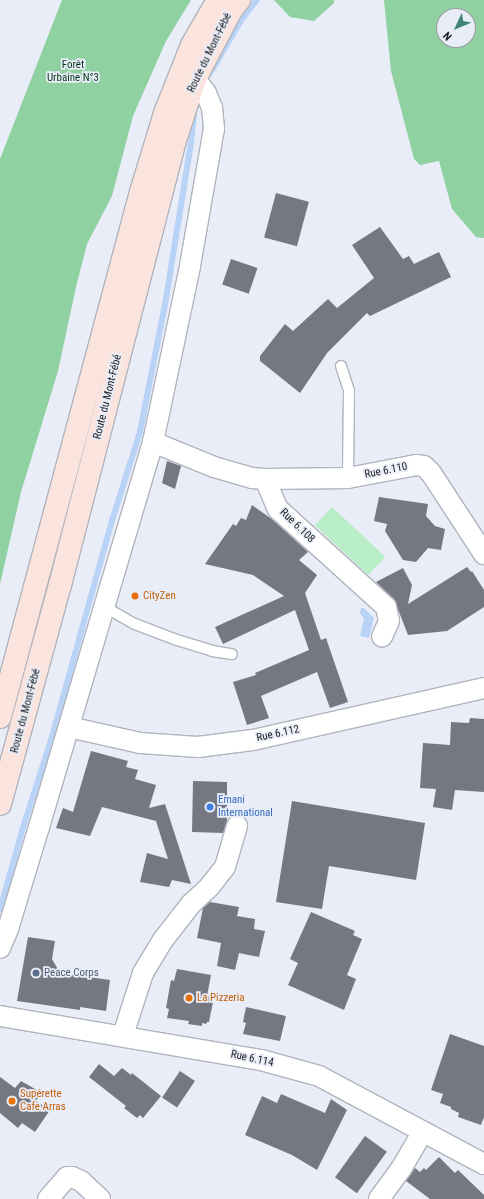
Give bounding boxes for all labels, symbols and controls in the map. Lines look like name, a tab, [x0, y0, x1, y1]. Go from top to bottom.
north arrow	[436, 8, 476, 48]
street label: Route du Mont-Fébé	[185, 11, 235, 95]
text: N	[441, 29, 455, 43]
park label: Forêt Urbaine N°3	[47, 59, 99, 85]
street label: Route du Mont-Fébé	[91, 353, 125, 441]
street label: Rue 6.110	[363, 460, 409, 482]
street label: Rue 6.108	[277, 506, 317, 546]
place label: CityZen	[143, 589, 176, 603]
marker: CityZen	[130, 591, 140, 601]
street label: Route du Mont-Fébé	[8, 667, 44, 755]
street label: Rue 6.112	[255, 723, 301, 745]
place label: Emani International	[218, 794, 273, 820]
marker: Emani International	[205, 802, 215, 812]
place label: Peace Corps	[44, 966, 99, 980]
marker: Peace Corps	[31, 968, 41, 978]
place label: La Pizzeria	[197, 991, 245, 1005]
marker: La Pizzeria	[184, 993, 194, 1003]
street label: Rue 6.114	[229, 1048, 275, 1070]
place label: Supérette Cafe Arras	[20, 1088, 66, 1114]
marker: Supérette Cafe Arras	[7, 1096, 17, 1106]

